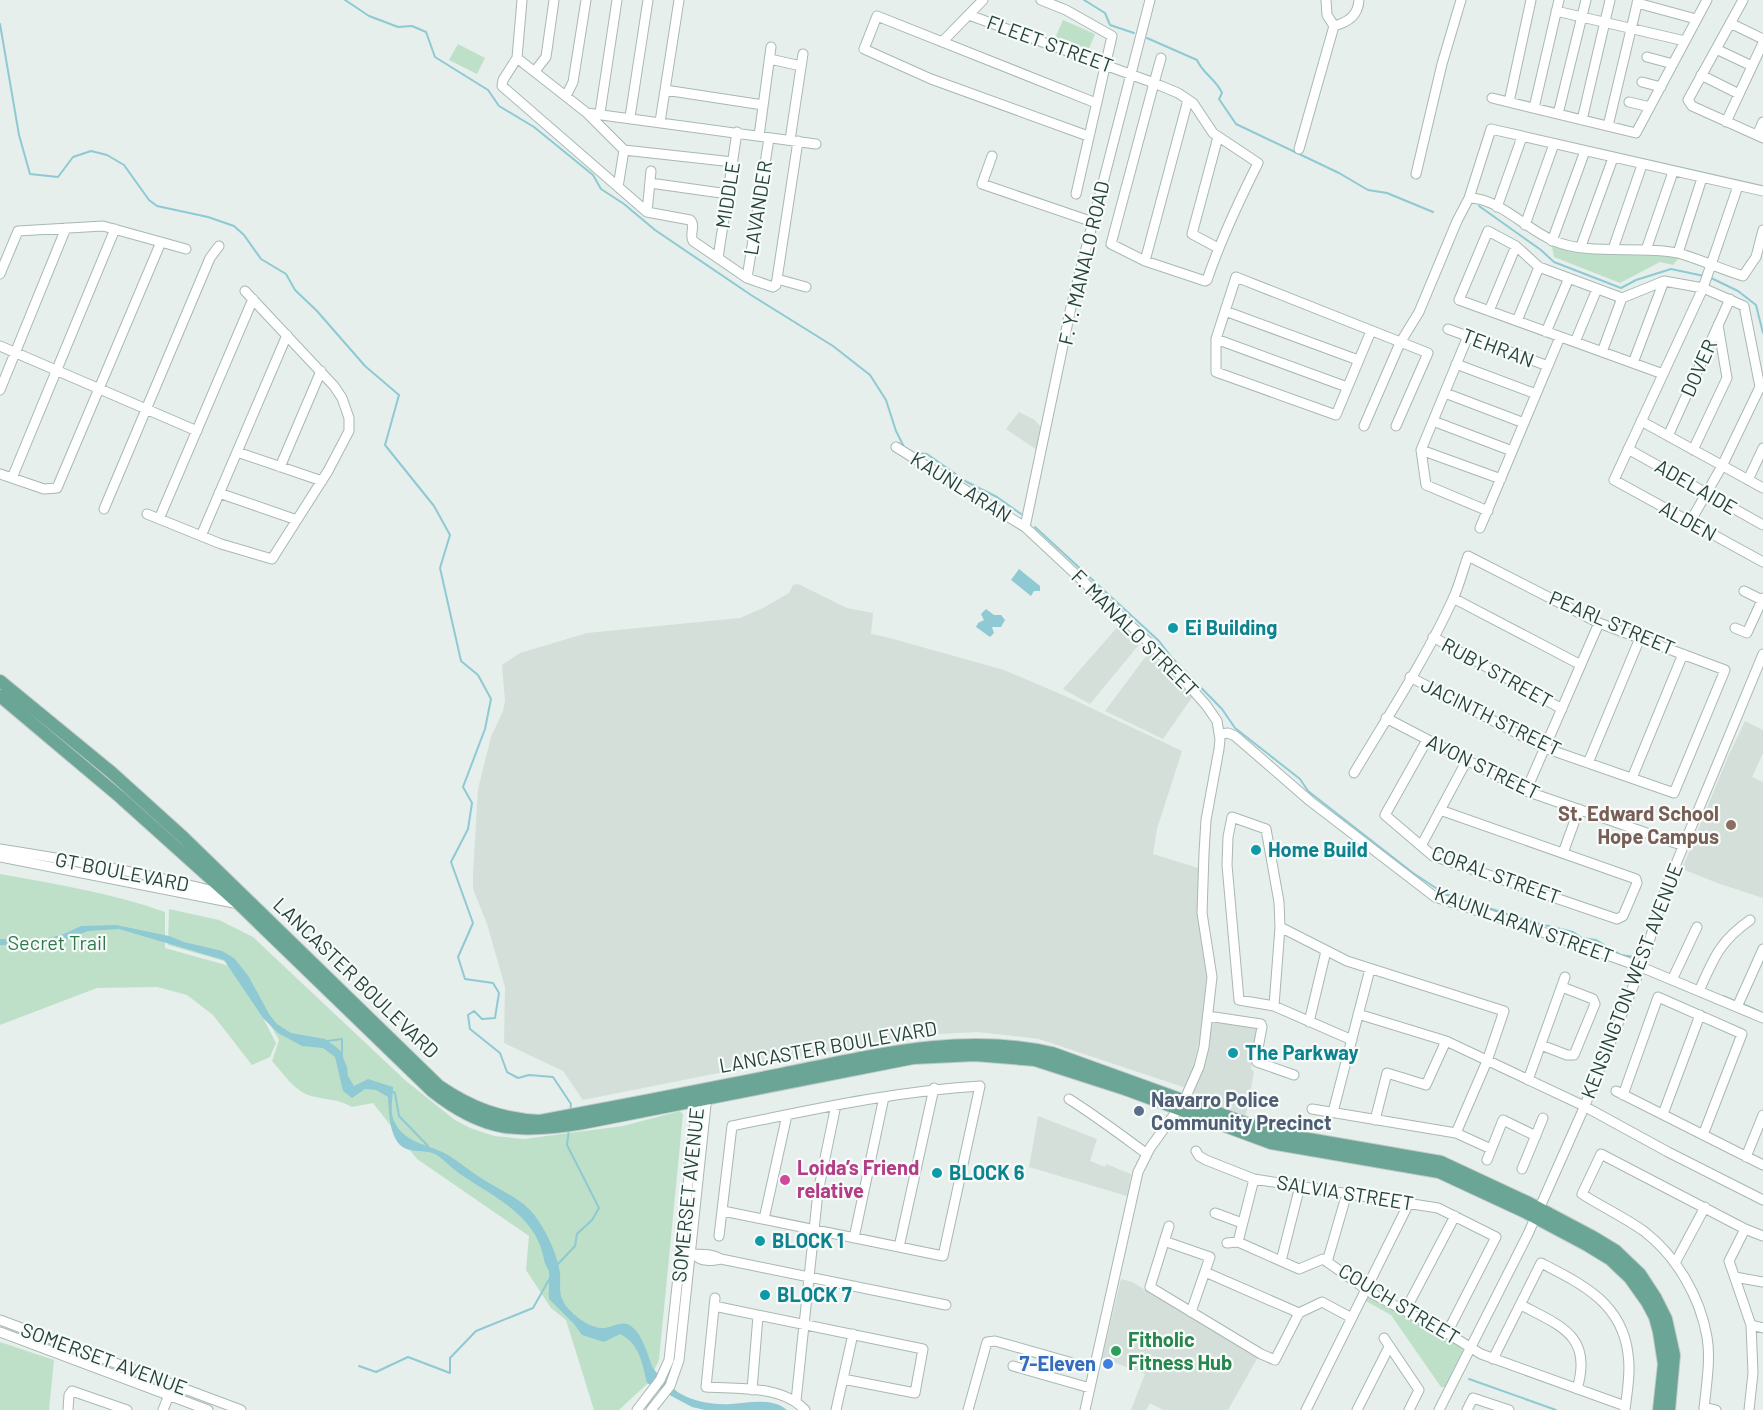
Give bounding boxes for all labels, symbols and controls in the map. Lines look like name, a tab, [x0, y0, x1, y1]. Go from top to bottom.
street label: FLEET STREET	[984, 9, 1117, 77]
street label: LAVANDER	[738, 159, 776, 257]
street label: MIDDLE	[710, 160, 744, 230]
street label: F. Y. MANALO ROAD	[1052, 178, 1114, 347]
street label: TEHRAN	[1459, 322, 1538, 372]
street label: DOVER	[1675, 335, 1721, 400]
street label: KAUNLARAN	[907, 446, 1016, 527]
street label: ADELAIDE	[1651, 453, 1742, 519]
street label: ALDEN	[1656, 495, 1721, 546]
street label: F. MANALO STREET	[1067, 564, 1204, 701]
street label: PEARL STREET	[1546, 585, 1679, 659]
place label: Ei Building	[1185, 615, 1277, 639]
marker: Ei Building	[1166, 621, 1180, 635]
street label: RUBY STREET	[1438, 632, 1557, 712]
street label: JACINTH STREET	[1417, 672, 1565, 760]
street label: AVON STREET	[1423, 728, 1544, 804]
place label: St. Edward School Hope Campus	[1558, 801, 1719, 848]
marker: St. Edward School Hope Campus	[1724, 818, 1738, 832]
place label: Home Build	[1268, 837, 1368, 861]
street label: CORAL STREET	[1429, 840, 1564, 909]
marker: Home Build	[1249, 843, 1263, 857]
street label: GT BOULEVARD	[53, 846, 191, 896]
street label: KENSINGTON WEST AVENUE	[1575, 860, 1687, 1102]
street label: KAUNLARAN STREET	[1432, 881, 1617, 968]
street label: LANCASTER BOULEVARD	[269, 892, 444, 1063]
park label: Secret Trail	[7, 930, 107, 954]
street label: LANCASTER BOULEVARD	[717, 1015, 939, 1077]
place label: The Parkway	[1245, 1040, 1359, 1064]
marker: The Parkway	[1226, 1046, 1240, 1060]
place label: Navarro Police Community Precinct	[1151, 1087, 1332, 1134]
marker: Navarro Police Community Precinct	[1132, 1104, 1146, 1118]
street label: SOMERSET AVENUE	[666, 1106, 708, 1283]
place label: Loida’s Friend relative	[797, 1155, 919, 1202]
place label: BLOCK 6	[949, 1160, 1025, 1184]
marker: BLOCK 6	[930, 1166, 944, 1180]
street label: SALVIA STREET	[1275, 1169, 1415, 1215]
marker: Loida’s Friend relative	[778, 1173, 792, 1187]
place label: BLOCK 1	[772, 1228, 844, 1252]
marker: BLOCK 1	[753, 1234, 767, 1248]
street label: COUCH STREET	[1335, 1258, 1464, 1349]
place label: BLOCK 7	[777, 1282, 852, 1306]
marker: BLOCK 7	[758, 1288, 772, 1302]
street label: SOMERSET AVENUE	[18, 1317, 191, 1399]
place label: Fitholic Fitness Hub	[1128, 1327, 1232, 1374]
marker: Fitholic Fitness Hub	[1109, 1344, 1123, 1358]
place label: 7-Eleven	[1019, 1351, 1096, 1375]
marker: 7-Eleven	[1101, 1357, 1115, 1371]

